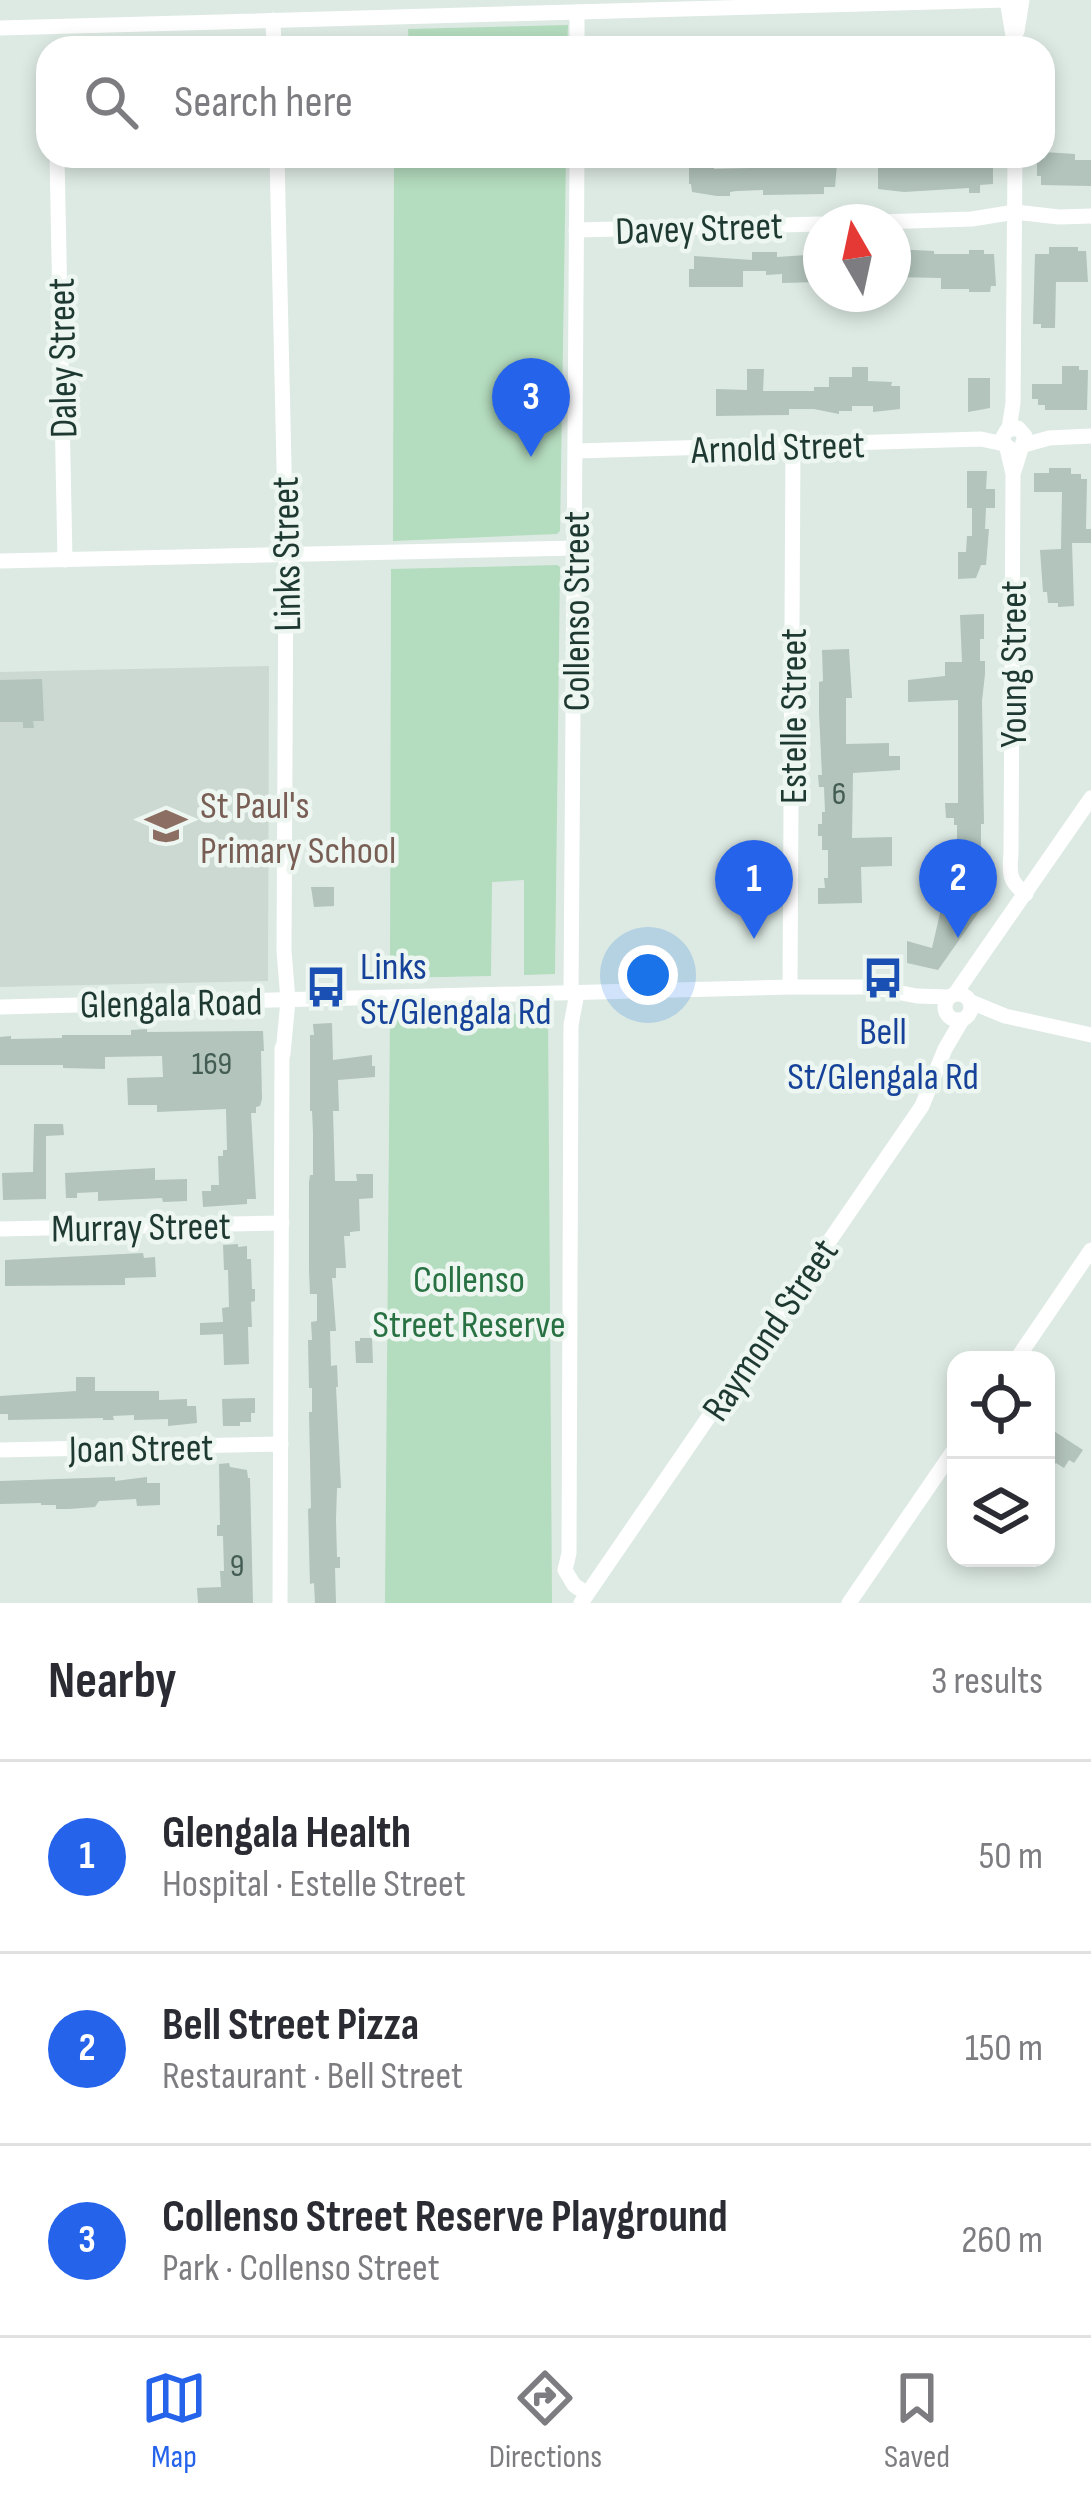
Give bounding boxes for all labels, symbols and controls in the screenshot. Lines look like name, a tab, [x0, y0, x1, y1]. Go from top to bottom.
search box	[36, 36, 1055, 168]
icon: search	[78, 69, 144, 135]
text: Search here	[174, 75, 353, 130]
street label: Davey Street	[615, 203, 784, 256]
north arrow	[803, 204, 911, 312]
street label: Daley Street	[39, 277, 88, 438]
pin: 3	[492, 358, 570, 457]
street label: Arnold Street	[690, 422, 866, 475]
street label: Links Street	[263, 476, 312, 632]
street label: Collenso Street	[554, 511, 601, 711]
street label: Young Street	[991, 580, 1038, 748]
street label: Estelle Street	[771, 628, 818, 804]
house number: 6	[832, 774, 846, 814]
place label: St Paul's Primary School	[200, 783, 396, 875]
school or university icon: St Paul's Primary School	[143, 803, 189, 849]
pin: 2	[919, 839, 997, 938]
pin: 1	[715, 840, 793, 939]
place label: Links St/Glengala Rd	[360, 944, 551, 1036]
your location	[618, 945, 678, 1005]
bus stop icon: Bell St/Glengala Rd	[860, 955, 906, 1001]
bus stop icon: Links St/Glengala Rd	[303, 964, 349, 1010]
street label: Glengala Road	[79, 979, 263, 1030]
place label: Bell St/Glengala Rd	[787, 1009, 979, 1101]
house number: 169	[192, 1044, 232, 1084]
street label: Murray Street	[51, 1203, 231, 1254]
street label: Raymond Street	[693, 1230, 849, 1431]
park label: Collenso Street Reserve	[372, 1257, 566, 1349]
map controls	[947, 1351, 1055, 1567]
button: locate	[947, 1351, 1055, 1459]
street label: Joan Street	[67, 1425, 214, 1474]
button: layers	[947, 1459, 1055, 1567]
house number: 9	[230, 1546, 244, 1586]
text: Nearby	[48, 1651, 177, 1712]
text: 3 results	[931, 1658, 1043, 1705]
text: Glengala Health	[162, 1806, 411, 1861]
text: 1	[79, 1833, 95, 1880]
text: 50 m	[979, 1833, 1043, 1880]
text: Hospital · Estelle Street	[162, 1861, 466, 1908]
text: Bell Street Pizza	[162, 1998, 419, 2053]
text: 2	[78, 2025, 96, 2072]
text: 150 m	[965, 2025, 1043, 2072]
text: Restaurant · Bell Street	[162, 2053, 463, 2100]
text: Collenso Street Reserve Playground	[162, 2190, 728, 2245]
text: 3	[78, 2217, 96, 2264]
text: 260 m	[961, 2217, 1043, 2264]
text: Park · Collenso Street	[162, 2245, 440, 2292]
tab: Map	[141, 2365, 207, 2477]
tab: Directions	[489, 2365, 602, 2477]
tab: Saved	[884, 2365, 950, 2477]

